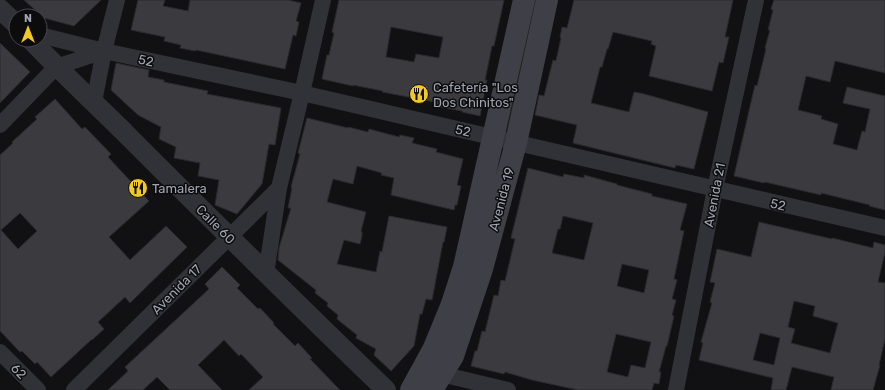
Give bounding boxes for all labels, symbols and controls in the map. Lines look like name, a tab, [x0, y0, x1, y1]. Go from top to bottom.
north arrow	[8, 8, 48, 48]
text: N	[24, 12, 32, 25]
street label: 52	[137, 52, 155, 69]
place label: Cafetería "Los Dos Chinitos"	[433, 80, 518, 110]
restaurant icon: Cafetería "Los Dos Chinitos"	[408, 83, 430, 105]
street label: 52	[454, 121, 472, 140]
street label: Avenida 21	[701, 162, 728, 228]
street label: Avenida 19	[486, 166, 517, 232]
restaurant icon: Tamalera	[127, 177, 149, 199]
place label: Tamalera	[152, 181, 207, 196]
street label: 52	[769, 195, 787, 214]
street label: Calle 60	[193, 202, 238, 247]
street label: Avenida 17	[148, 261, 204, 317]
street label: 62	[8, 361, 29, 382]

